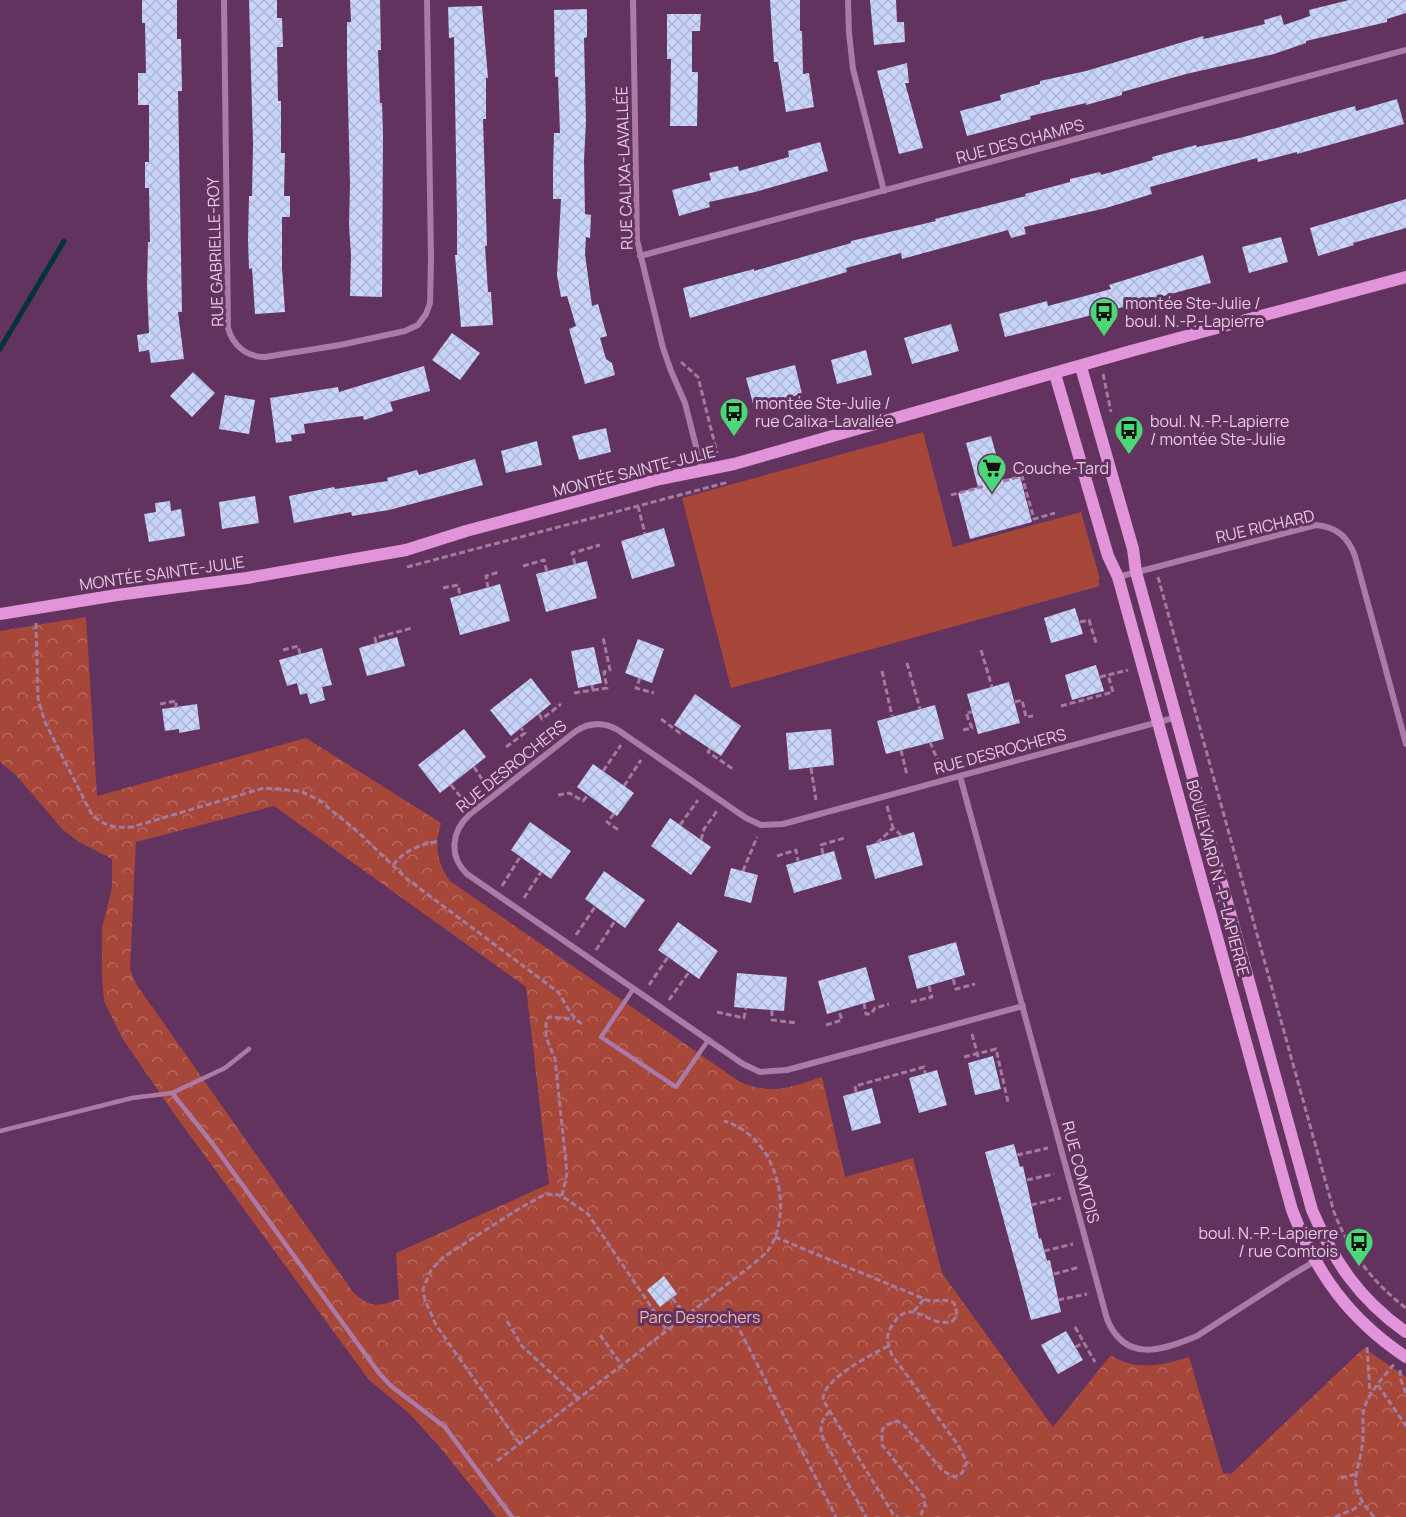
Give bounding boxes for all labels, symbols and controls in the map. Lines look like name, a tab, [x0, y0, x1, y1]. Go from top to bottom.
street label: RUE CALIXA-LAVALLÉE	[610, 86, 638, 250]
street label: RUE DES CHAMPS	[954, 113, 1087, 169]
street label: RUE GABRIELLE-ROY	[201, 177, 229, 327]
place label: montée Ste-Julie / boul. N.-P.-Lapierre	[1125, 292, 1264, 332]
bus stop icon: montée Ste-Julie / boul. N.-P.-Lapierre	[1088, 296, 1120, 338]
place label: montée Ste-Julie / rue Calixa-Lavallée	[755, 392, 894, 432]
bus stop icon: montée Ste-Julie / rue Calixa-Lavallée	[718, 396, 750, 438]
place label: boul. N.-P.-Lapierre / montée Ste-Julie	[1150, 410, 1289, 450]
bus stop icon: boul. N.-P.-Lapierre / montée Ste-Julie	[1113, 414, 1145, 456]
street label: MONTÉE SAINTE-JULIE	[550, 440, 718, 502]
supermarket icon: Couche-Tard	[976, 452, 1008, 494]
place label: Couche-Tard	[1013, 457, 1109, 479]
street label: RUE RICHARD	[1213, 504, 1317, 548]
street label: MONTÉE SAINTE-JULIE	[78, 551, 246, 595]
street label: RUE DESROCHERS	[451, 715, 571, 817]
street label: RUE DESROCHERS	[931, 723, 1069, 779]
street label: BOULEVARD N.-P.-LAPIERRE	[1181, 777, 1255, 979]
street label: RUE COMTOIS	[1057, 1119, 1105, 1226]
place label: boul. N.-P.-Lapierre / rue Comtois	[1199, 1222, 1338, 1262]
bus stop icon: boul. N.-P.-Lapierre / rue Comtois	[1343, 1226, 1375, 1268]
park label: Parc Desrochers	[640, 1306, 760, 1328]

